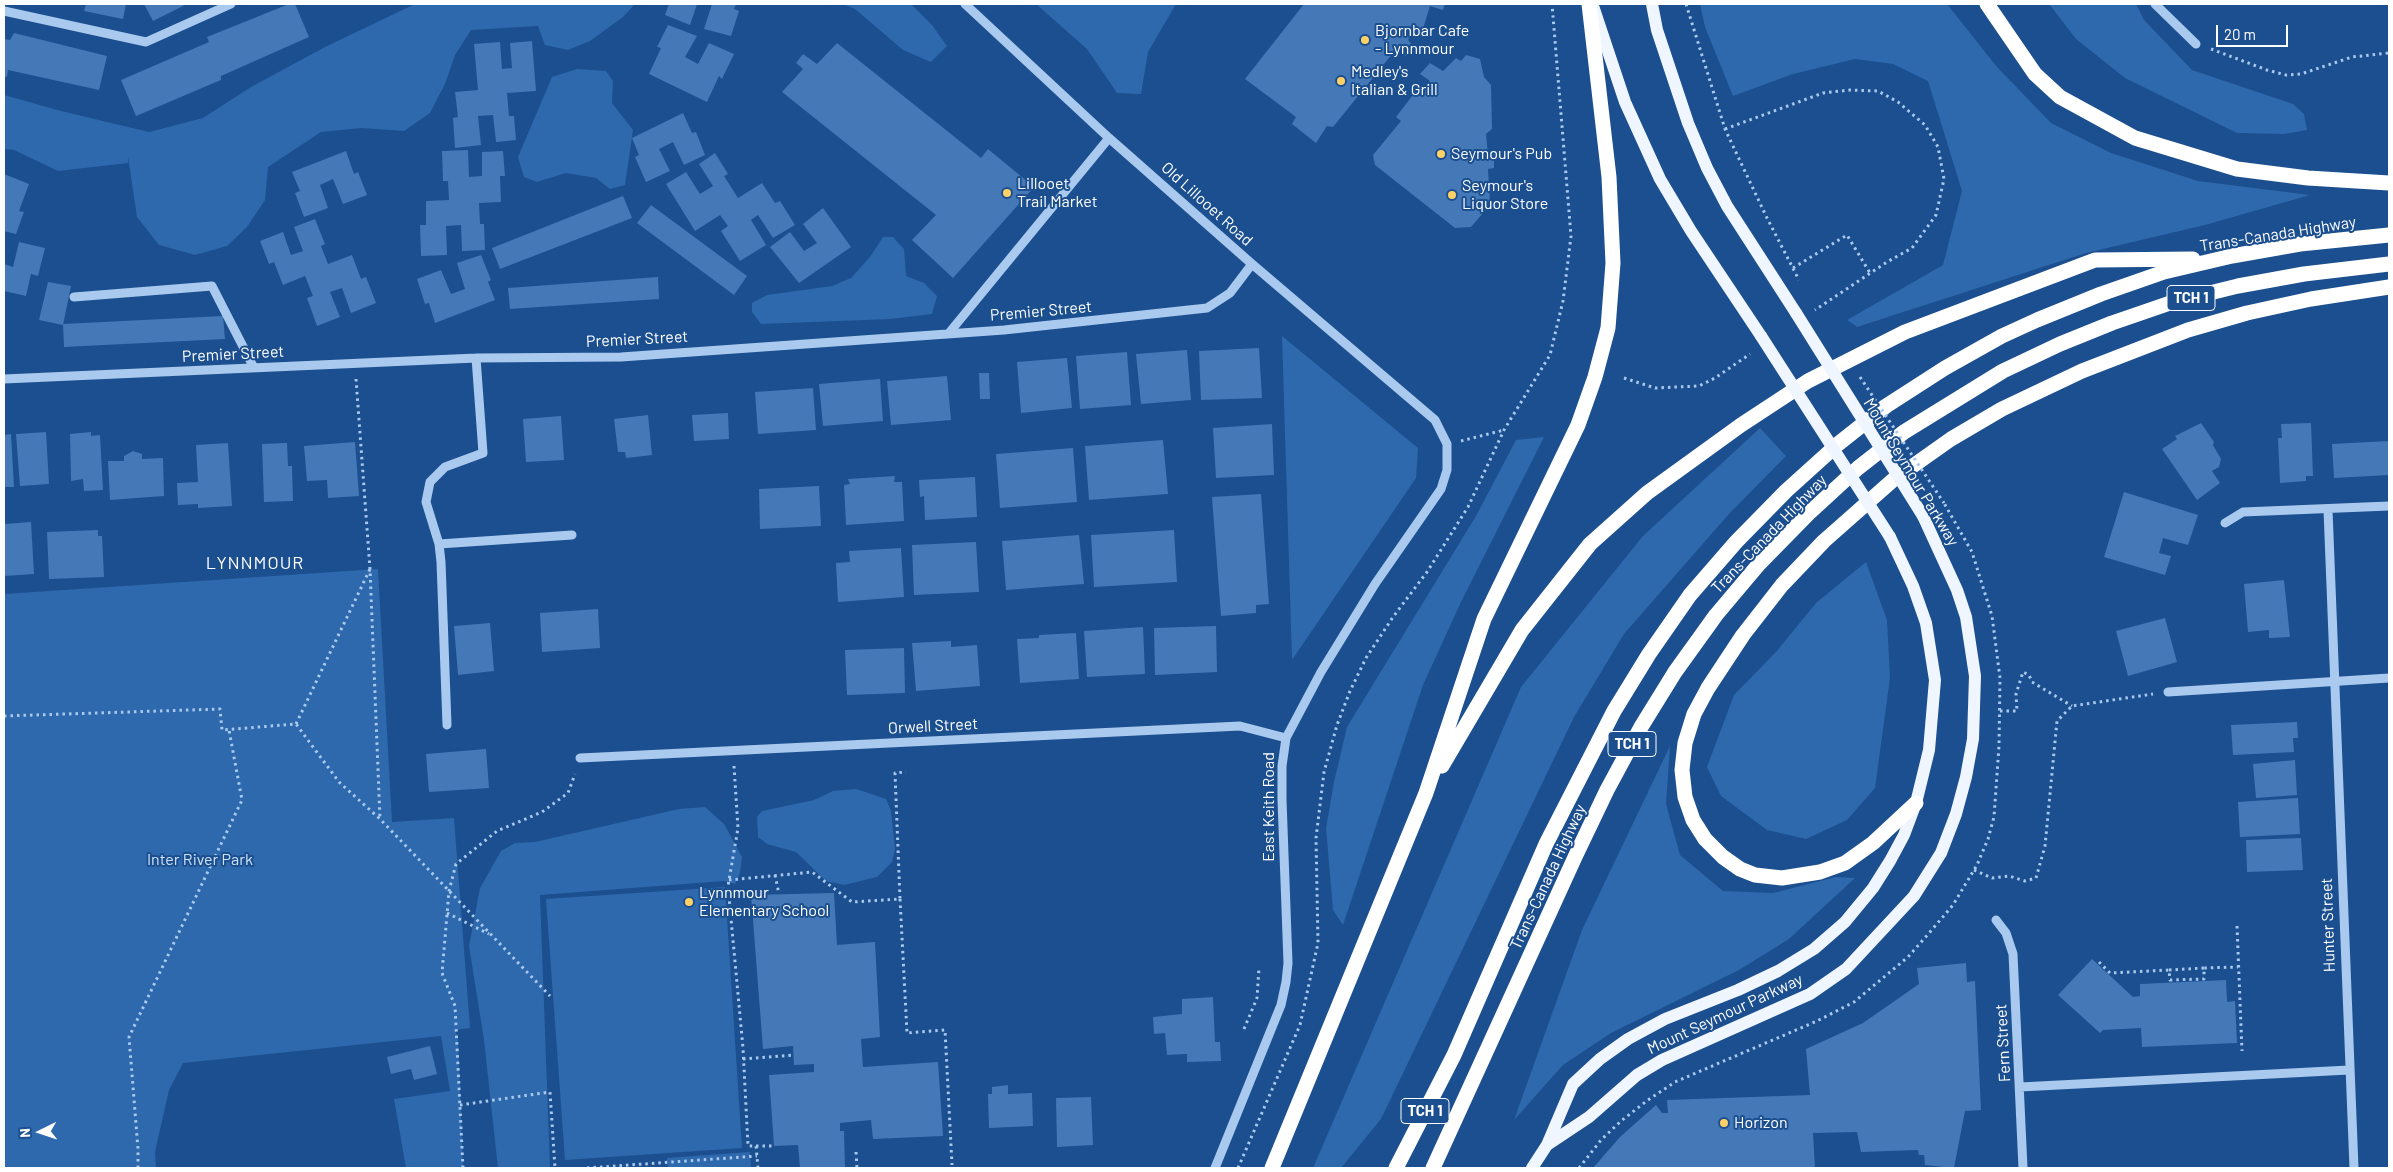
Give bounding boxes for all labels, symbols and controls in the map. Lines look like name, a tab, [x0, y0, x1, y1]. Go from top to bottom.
scale bar	[2218, 15, 2290, 47]
place label: Bjornbar Cafe - Lynnmour	[1375, 21, 1469, 59]
text: 20 m	[2224, 25, 2256, 43]
marker: Bjornbar Cafe - Lynnmour	[1359, 34, 1371, 46]
place label: Medley's Italian & Grill	[1351, 62, 1438, 100]
marker: Medley's Italian & Grill	[1335, 75, 1347, 87]
place label: Seymour's Pub	[1451, 144, 1552, 164]
marker: Seymour's Pub	[1435, 148, 1447, 160]
street label: Old Lillooet Road	[1157, 158, 1257, 250]
place label: Lillooet Trail Market	[1017, 174, 1098, 212]
place label: Seymour's Liquor Store	[1462, 176, 1548, 214]
marker: Lillooet Trail Market	[1001, 187, 1013, 199]
marker: Seymour's Liquor Store	[1446, 189, 1458, 201]
street label: Trans-Canada Highway	[2199, 212, 2357, 256]
road number: TCH 1	[2167, 286, 2215, 310]
street label: Premier Street	[989, 297, 1093, 325]
street label: Premier Street	[585, 327, 689, 351]
street label: Premier Street	[181, 342, 285, 366]
street label: Mount Seymour Parkway	[1859, 395, 1963, 549]
street label: Trans-Canada Highway	[1707, 471, 1831, 597]
district label: LYNNMOUR	[205, 552, 305, 574]
street label: Orwell Street	[887, 714, 979, 738]
road number: TCH 1	[1608, 732, 1656, 756]
street label: East Keith Road	[1259, 752, 1279, 862]
street label: Trans-Canada Highway	[1506, 801, 1590, 953]
park label: Inter River Park	[147, 850, 253, 870]
street label: Hunter Street	[2317, 877, 2339, 973]
place label: Lynnmour Elementary School	[699, 883, 829, 921]
marker: Lynnmour Elementary School	[683, 896, 695, 908]
street label: Mount Seymour Parkway	[1644, 970, 1806, 1058]
street label: Fern Street	[1991, 1003, 2015, 1083]
road number: TCH 1	[1401, 1098, 1449, 1124]
north arrow	[15, 1107, 65, 1157]
place label: Horizon	[1734, 1113, 1788, 1133]
marker: Horizon	[1718, 1117, 1730, 1129]
text: N	[16, 1128, 33, 1138]

